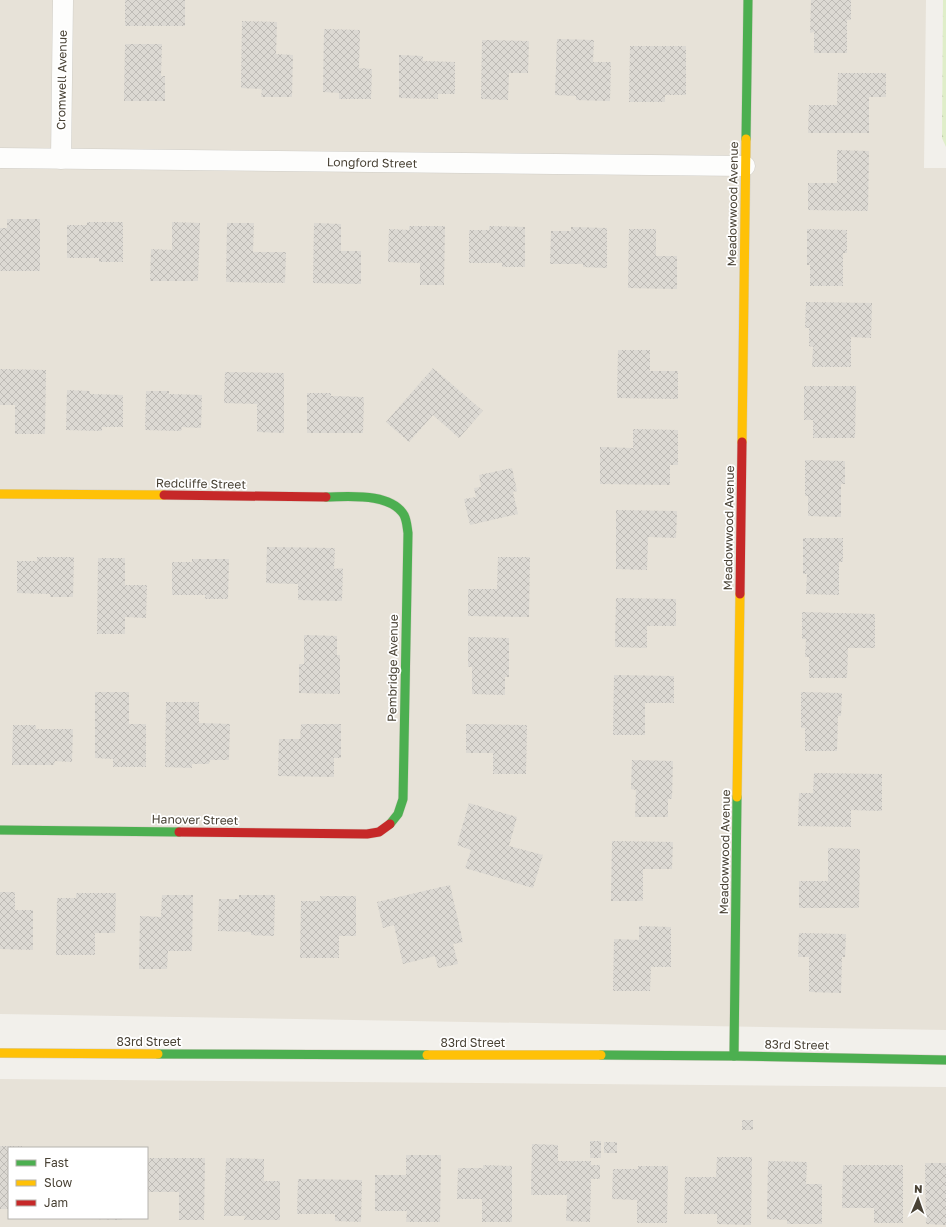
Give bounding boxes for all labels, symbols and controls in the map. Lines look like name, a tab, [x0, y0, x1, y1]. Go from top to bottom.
street label: Cromwell Avenue	[53, 30, 70, 130]
street label: Meadowwood Avenue	[724, 141, 741, 267]
street label: Longford Street	[327, 154, 418, 171]
street label: Meadowwood Avenue	[720, 465, 737, 591]
street label: Redcliffe Street	[156, 475, 246, 492]
street label: Pembridge Avenue	[384, 614, 401, 722]
street label: Meadowwood Avenue	[716, 789, 733, 915]
street label: Hanover Street	[151, 811, 239, 828]
street label: 83rd Street	[117, 1034, 182, 1049]
street label: 83rd Street	[441, 1035, 506, 1050]
street label: 83rd Street	[764, 1036, 830, 1053]
legend	[8, 1147, 148, 1219]
text: Fast	[44, 1155, 69, 1170]
text: Slow	[44, 1175, 72, 1190]
north arrow	[898, 1179, 938, 1219]
text: N	[914, 1182, 923, 1195]
text: Jam	[44, 1195, 68, 1210]

